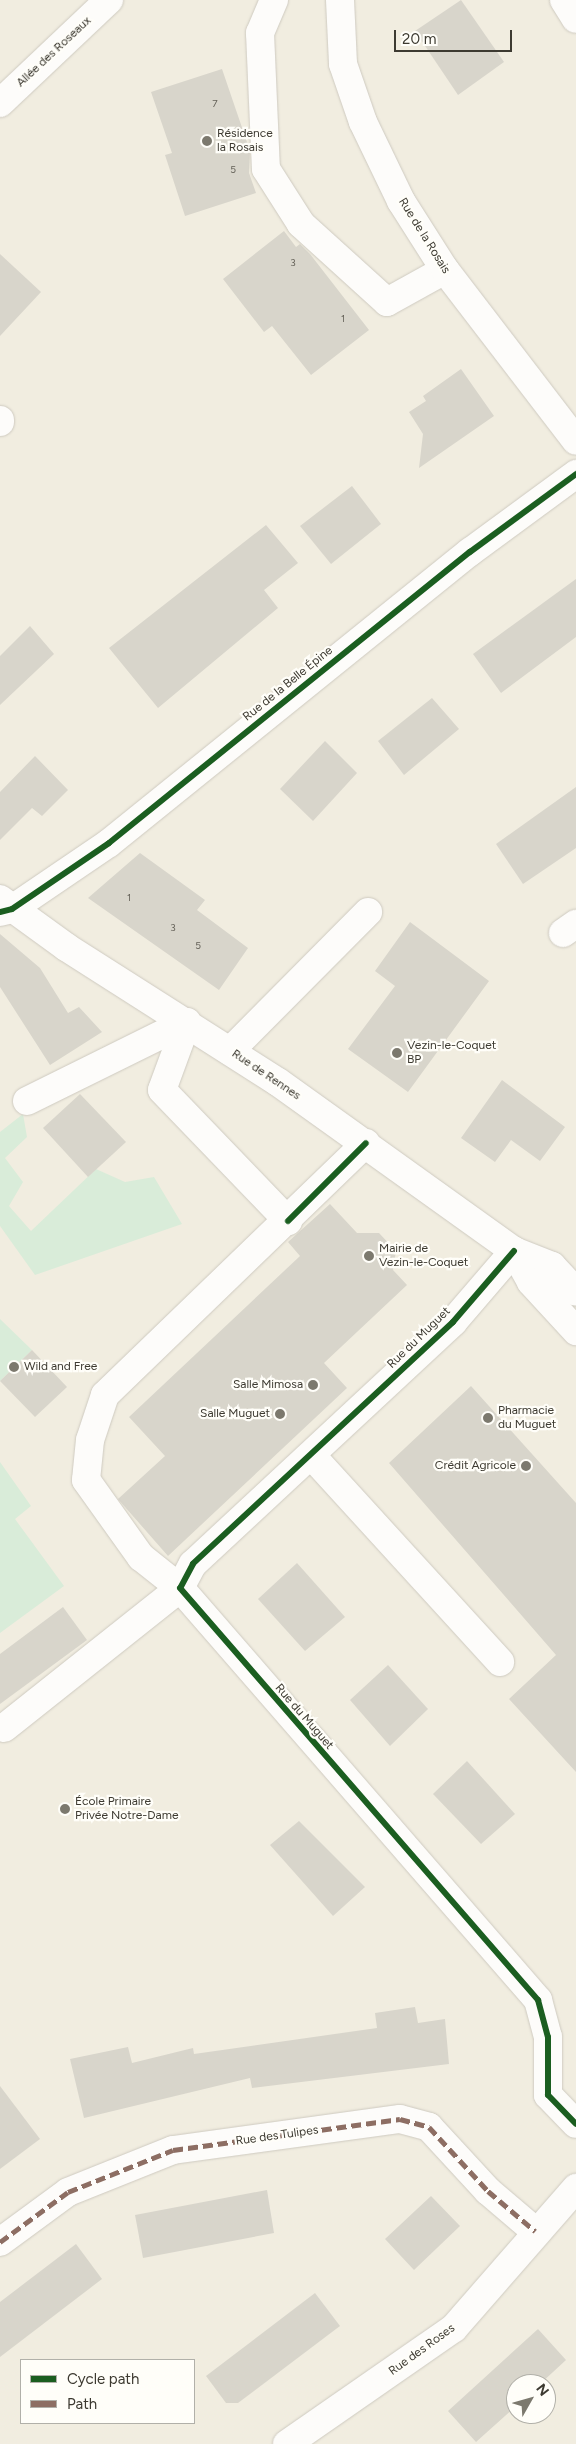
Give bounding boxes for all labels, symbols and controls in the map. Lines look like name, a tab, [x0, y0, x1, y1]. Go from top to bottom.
street label: Allée des Roseaux	[14, 14, 94, 90]
scale bar	[396, 20, 514, 52]
text: 20 m	[402, 30, 436, 48]
house number: 7	[212, 98, 218, 110]
place label: Résidence la Rosais	[217, 127, 273, 155]
marker: Résidence la Rosais	[201, 135, 213, 147]
house number: 5	[230, 164, 236, 176]
street label: Rue de la Rosais	[395, 195, 453, 277]
house number: 3	[290, 257, 296, 269]
house number: 1	[341, 313, 345, 325]
street label: Rue de la Belle Épine	[240, 644, 336, 724]
house number: 1	[127, 892, 131, 904]
house number: 3	[170, 922, 176, 934]
house number: 5	[195, 940, 201, 952]
place label: Vezin-le-Coquet BP	[407, 1039, 496, 1067]
street label: Rue de Rennes	[229, 1047, 303, 1103]
marker: Vezin-le-Coquet BP	[391, 1047, 403, 1059]
place label: Mairie de Vezin-le-Coquet	[379, 1242, 468, 1270]
marker: Mairie de Vezin-le-Coquet	[363, 1250, 375, 1262]
street label: Rue du Muguet	[384, 1304, 454, 1372]
place label: Wild and Free	[24, 1360, 97, 1374]
marker: Wild and Free	[8, 1361, 20, 1373]
place label: Salle Mimosa	[233, 1378, 303, 1392]
marker: Salle Mimosa	[307, 1379, 319, 1391]
place label: Pharmacie du Muguet	[498, 1404, 556, 1432]
place label: Salle Muguet	[200, 1407, 270, 1421]
marker: Salle Muguet	[274, 1408, 286, 1420]
marker: Pharmacie du Muguet	[482, 1412, 494, 1424]
place label: Crédit Agricole	[435, 1459, 516, 1473]
marker: Crédit Agricole	[520, 1460, 532, 1472]
street label: Rue du Muguet	[272, 1681, 336, 1753]
place label: École Primaire Privée Notre-Dame	[75, 1795, 178, 1823]
marker: École Primaire Privée Notre-Dame	[59, 1803, 71, 1815]
street label: Rue des Tulipes	[235, 2123, 319, 2149]
street label: Rue des Roses	[386, 2321, 458, 2379]
legend	[20, 2359, 195, 2424]
text: Cycle path	[67, 2370, 139, 2388]
north arrow	[506, 2374, 556, 2424]
text: N	[532, 2381, 552, 2400]
text: Path	[67, 2395, 97, 2413]

